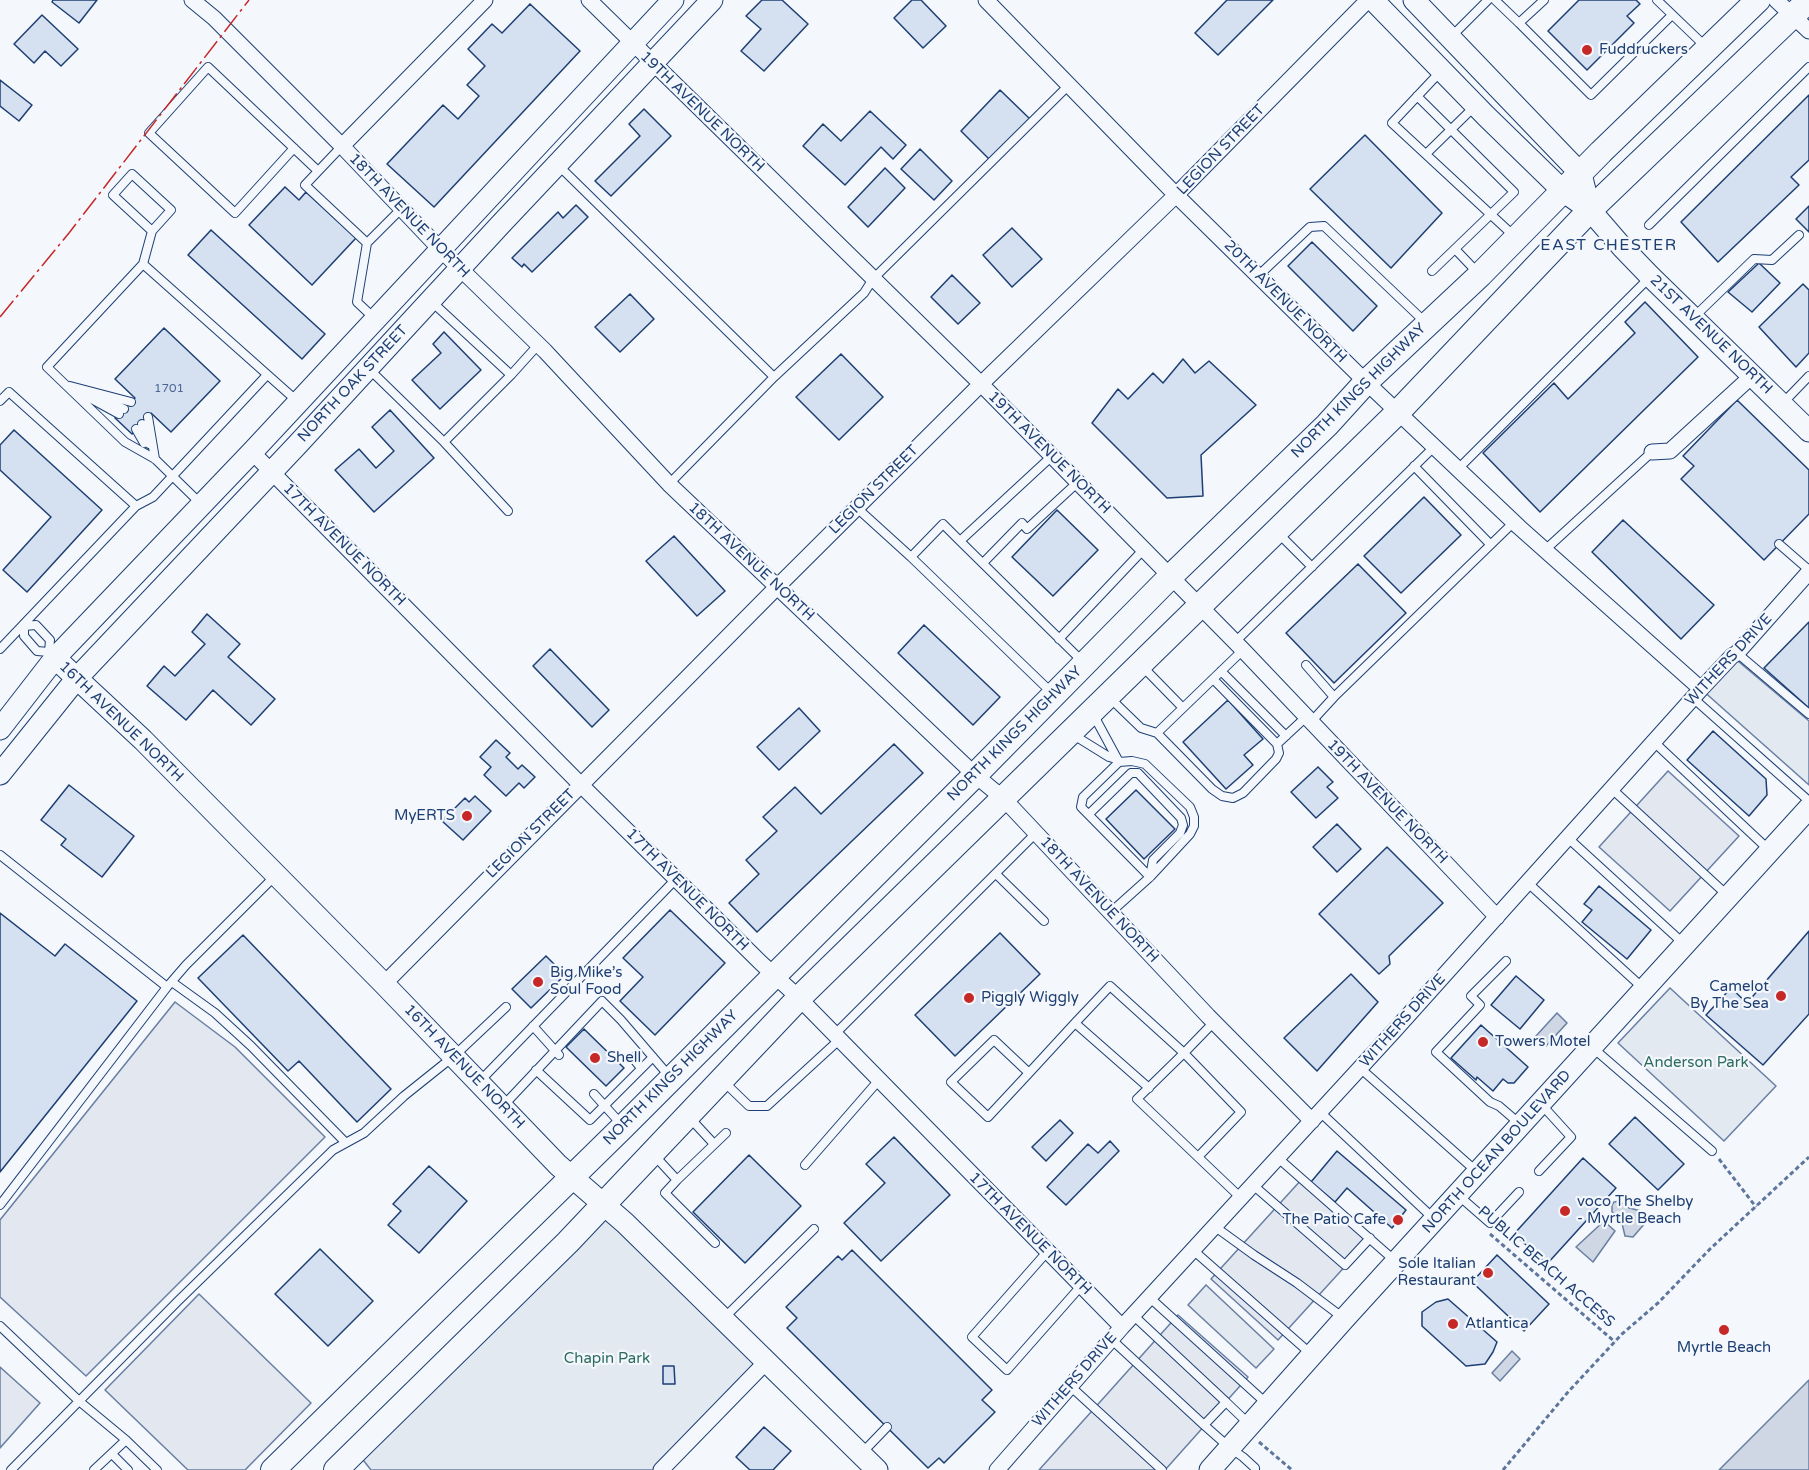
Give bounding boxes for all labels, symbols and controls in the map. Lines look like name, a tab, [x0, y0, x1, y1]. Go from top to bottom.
place label: Fuddruckers	[1599, 41, 1688, 59]
marker: Fuddruckers	[1580, 43, 1594, 57]
street label: 19TH AVENUE NORTH	[636, 48, 768, 176]
street label: LEGION STREET	[1173, 101, 1269, 199]
street label: 18TH AVENUE NORTH	[345, 150, 473, 282]
district label: EAST CHESTER	[1540, 236, 1678, 256]
street label: 20TH AVENUE NORTH	[1220, 237, 1350, 367]
street label: 21ST AVENUE NORTH	[1646, 272, 1776, 398]
street label: NORTH KINGS HIGHWAY	[1288, 320, 1430, 462]
street label: NORTH OAK STREET	[294, 322, 412, 446]
house number: 1701	[154, 382, 184, 396]
street label: 19TH AVENUE NORTH	[984, 388, 1114, 518]
street label: LEGION STREET	[826, 442, 922, 538]
street label: 17TH AVENUE NORTH	[279, 480, 409, 610]
street label: 18TH AVENUE NORTH	[684, 499, 818, 625]
street label: WITHERS DRIVE	[1682, 610, 1776, 710]
street label: 16TH AVENUE NORTH	[55, 658, 187, 786]
street label: NORTH KINGS HIGHWAY	[944, 663, 1086, 805]
street label: 19TH AVENUE NORTH	[1323, 736, 1451, 868]
street label: LEGION STREET	[483, 786, 579, 882]
place label: MyERTS	[394, 807, 455, 825]
marker: MyERTS	[460, 809, 474, 823]
street label: 17TH AVENUE NORTH	[622, 825, 752, 955]
street label: 18TH AVENUE NORTH	[1036, 833, 1162, 967]
place label: Big Mike’s Soul Food	[550, 964, 622, 999]
street label: WITHERS DRIVE	[1356, 971, 1450, 1071]
marker: Big Mike’s Soul Food	[531, 975, 545, 989]
place label: Camelot By The Sea	[1690, 978, 1769, 1013]
place label: Piggly Wiggly	[981, 989, 1079, 1007]
marker: Camelot By The Sea	[1774, 989, 1788, 1003]
marker: Piggly Wiggly	[962, 991, 976, 1005]
street label: 16TH AVENUE NORTH	[400, 1001, 528, 1133]
street label: NORTH KINGS HIGHWAY	[600, 1007, 742, 1149]
place label: Towers Motel	[1495, 1033, 1590, 1051]
marker: Towers Motel	[1476, 1035, 1490, 1049]
place label: Shell	[607, 1049, 641, 1067]
marker: Shell	[588, 1051, 602, 1065]
park label: Anderson Park	[1643, 1054, 1749, 1072]
street label: NORTH OCEAN BOULEVARD	[1419, 1067, 1575, 1237]
street label: 17TH AVENUE NORTH	[965, 1169, 1095, 1299]
place label: voco The Shelby - Myrtle Beach	[1577, 1193, 1693, 1228]
street label: PUBLIC BEACH ACCESS	[1474, 1203, 1618, 1331]
marker: voco The Shelby - Myrtle Beach	[1558, 1204, 1572, 1218]
place label: The Patio Cafe	[1283, 1211, 1386, 1229]
marker: The Patio Cafe	[1391, 1213, 1405, 1227]
place label: Sole Italian Restaurant	[1398, 1255, 1476, 1290]
marker: Sole Italian Restaurant	[1481, 1266, 1495, 1280]
place label: Atlantica	[1465, 1315, 1529, 1333]
marker: Atlantica	[1446, 1317, 1460, 1331]
marker: Myrtle Beach	[1717, 1323, 1731, 1337]
street label: WITHERS DRIVE	[1029, 1329, 1121, 1431]
place label: Myrtle Beach	[1677, 1339, 1771, 1357]
park label: Chapin Park	[564, 1350, 650, 1368]

